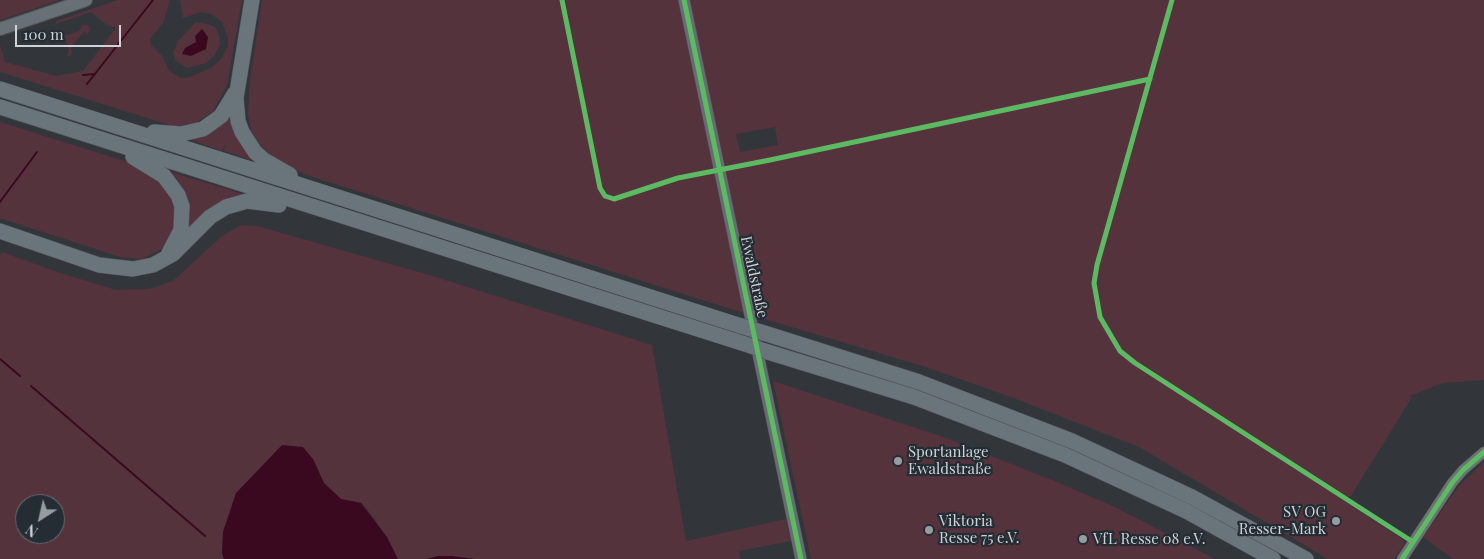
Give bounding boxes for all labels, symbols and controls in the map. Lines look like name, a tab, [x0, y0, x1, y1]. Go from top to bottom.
scale bar	[18, 15, 124, 47]
text: 100 m	[23, 24, 64, 44]
street label: Ewaldstraße	[737, 234, 771, 320]
place label: Sportanlage Ewaldstraße	[908, 443, 991, 478]
marker: Sportanlage Ewaldstraße	[892, 455, 904, 467]
north arrow	[15, 494, 65, 544]
place label: SV OG Resser-Mark	[1239, 503, 1326, 538]
place label: Viktoria Resse 75 e.V.	[939, 512, 1019, 547]
marker: SV OG Resser-Mark	[1330, 515, 1342, 527]
text: N	[22, 520, 41, 542]
marker: Viktoria Resse 75 e.V.	[923, 524, 935, 536]
place label: VfL Resse 08 e.V.	[1093, 530, 1206, 548]
marker: VfL Resse 08 e.V.	[1077, 533, 1089, 545]

